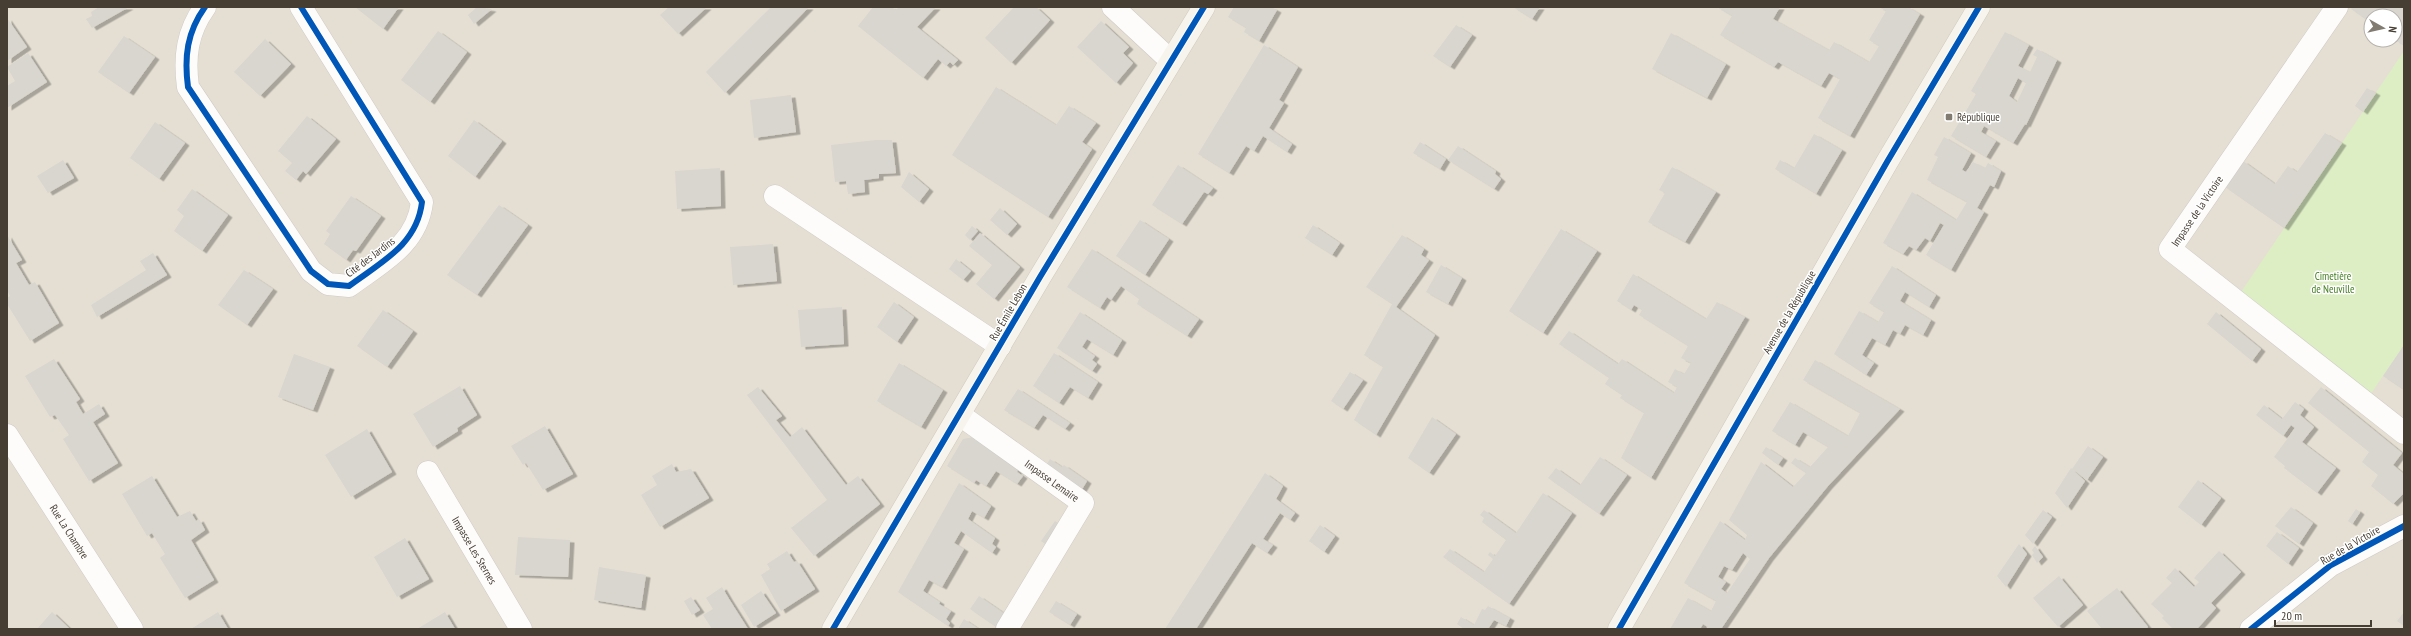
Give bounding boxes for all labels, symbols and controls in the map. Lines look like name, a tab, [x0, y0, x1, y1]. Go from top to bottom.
north arrow	[2363, 8, 2403, 48]
text: N	[2386, 25, 2400, 33]
place label: République	[1957, 110, 2000, 124]
marker: République	[1944, 112, 1954, 122]
street label: Impasse de la Victoire	[2168, 172, 2226, 249]
street label: Cité des Jardins	[342, 234, 398, 280]
street label: Avenue de la République	[1759, 267, 1819, 356]
park label: Cimetière de Neuville	[2311, 269, 2355, 296]
street label: Rue Émile Lebon	[986, 281, 1030, 343]
street label: Impasse Lemaire	[1022, 457, 1082, 505]
street label: Rue La Chambre	[47, 502, 92, 562]
street label: Impasse Les Sternes	[449, 514, 500, 587]
street label: Rue de la Victoire	[2318, 522, 2383, 568]
scale bar	[2275, 602, 2371, 628]
text: 20 m	[2281, 608, 2302, 623]

